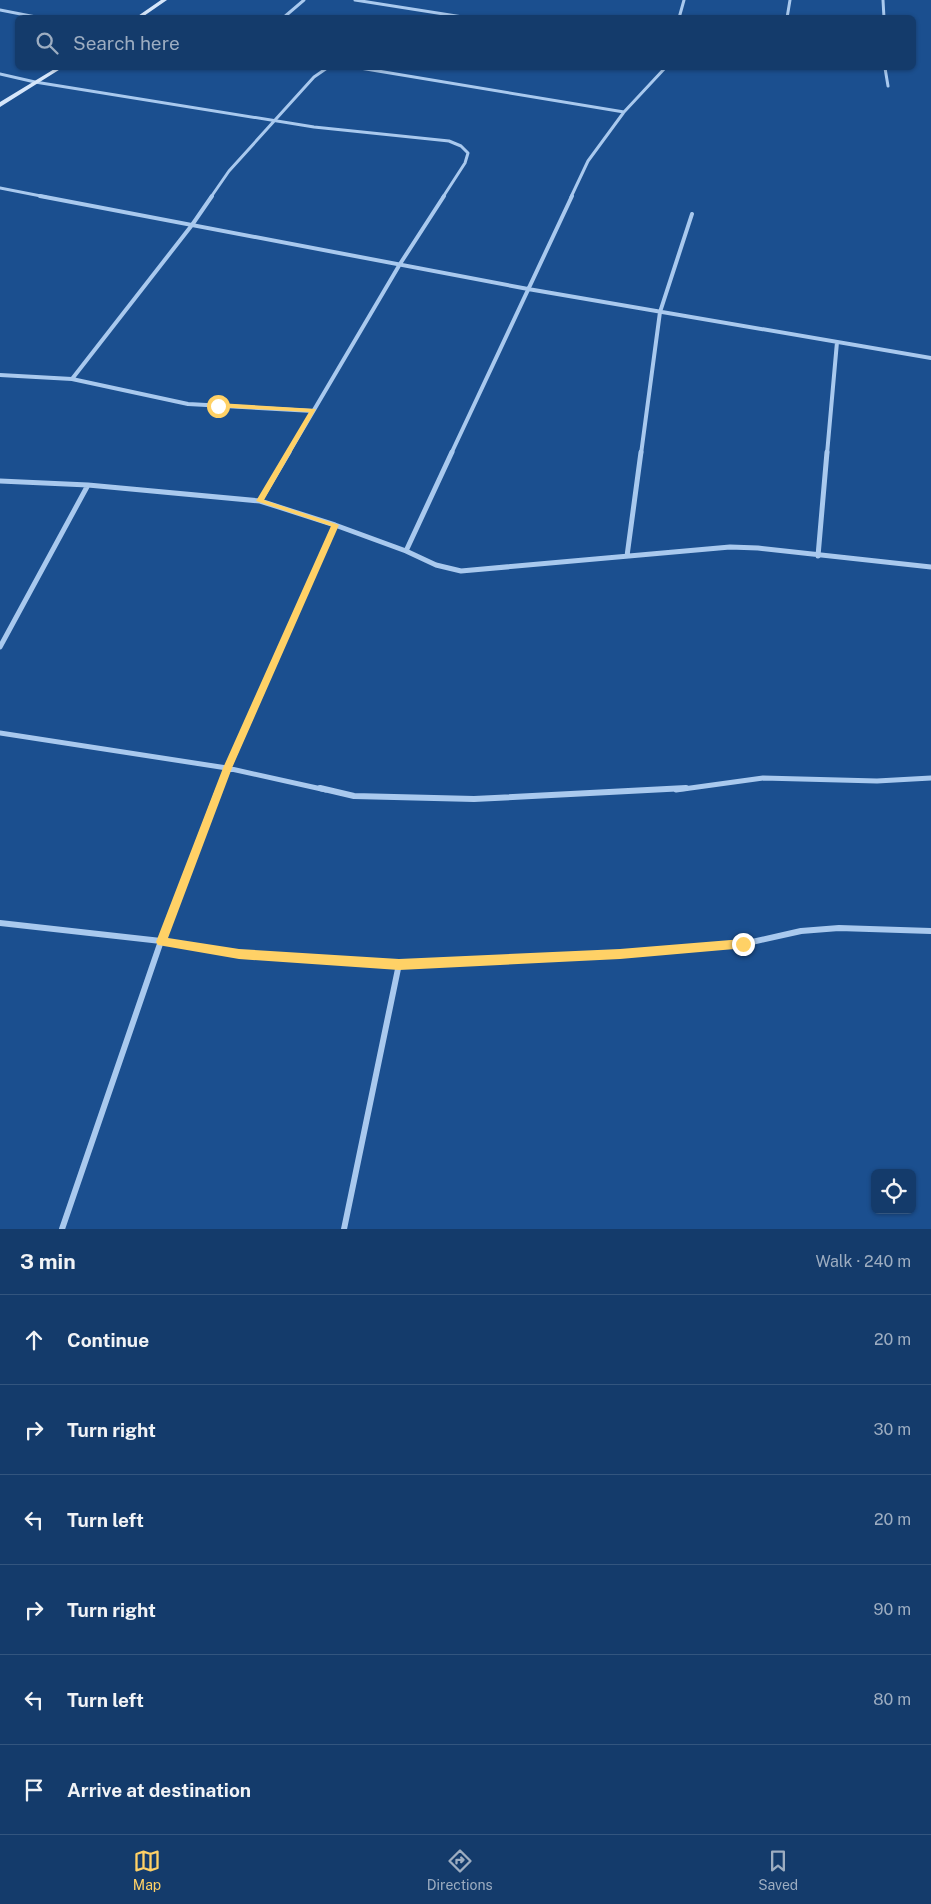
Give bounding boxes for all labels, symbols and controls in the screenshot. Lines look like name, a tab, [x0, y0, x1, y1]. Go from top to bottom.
search box	[15, 15, 916, 70]
icon: search	[33, 29, 61, 57]
text: Search here	[73, 32, 180, 54]
route start	[207, 395, 230, 418]
route end	[732, 933, 755, 956]
map controls	[871, 1169, 916, 1214]
button: locate	[871, 1169, 916, 1214]
text: 3 min	[20, 1249, 76, 1274]
text: Walk · 240 m	[815, 1252, 911, 1271]
icon: ahead	[20, 1326, 48, 1354]
text: Continue	[67, 1329, 149, 1351]
text: 20 m	[874, 1330, 911, 1349]
icon: right	[20, 1416, 48, 1444]
text: Turn right	[67, 1419, 156, 1441]
text: 30 m	[874, 1420, 911, 1439]
icon: left	[20, 1506, 48, 1534]
text: Turn left	[67, 1509, 144, 1531]
text: 20 m	[874, 1510, 911, 1529]
icon: right	[20, 1596, 48, 1624]
text: Turn right	[67, 1599, 156, 1621]
text: 90 m	[874, 1600, 911, 1619]
icon: left	[20, 1686, 48, 1714]
text: Turn left	[67, 1689, 144, 1711]
text: 80 m	[873, 1690, 911, 1709]
icon: arrive	[20, 1776, 48, 1804]
text: Arrive at destination	[67, 1779, 251, 1801]
tab: Map	[133, 1847, 161, 1893]
tab: Directions	[427, 1847, 493, 1893]
tab: Saved	[758, 1847, 798, 1893]

